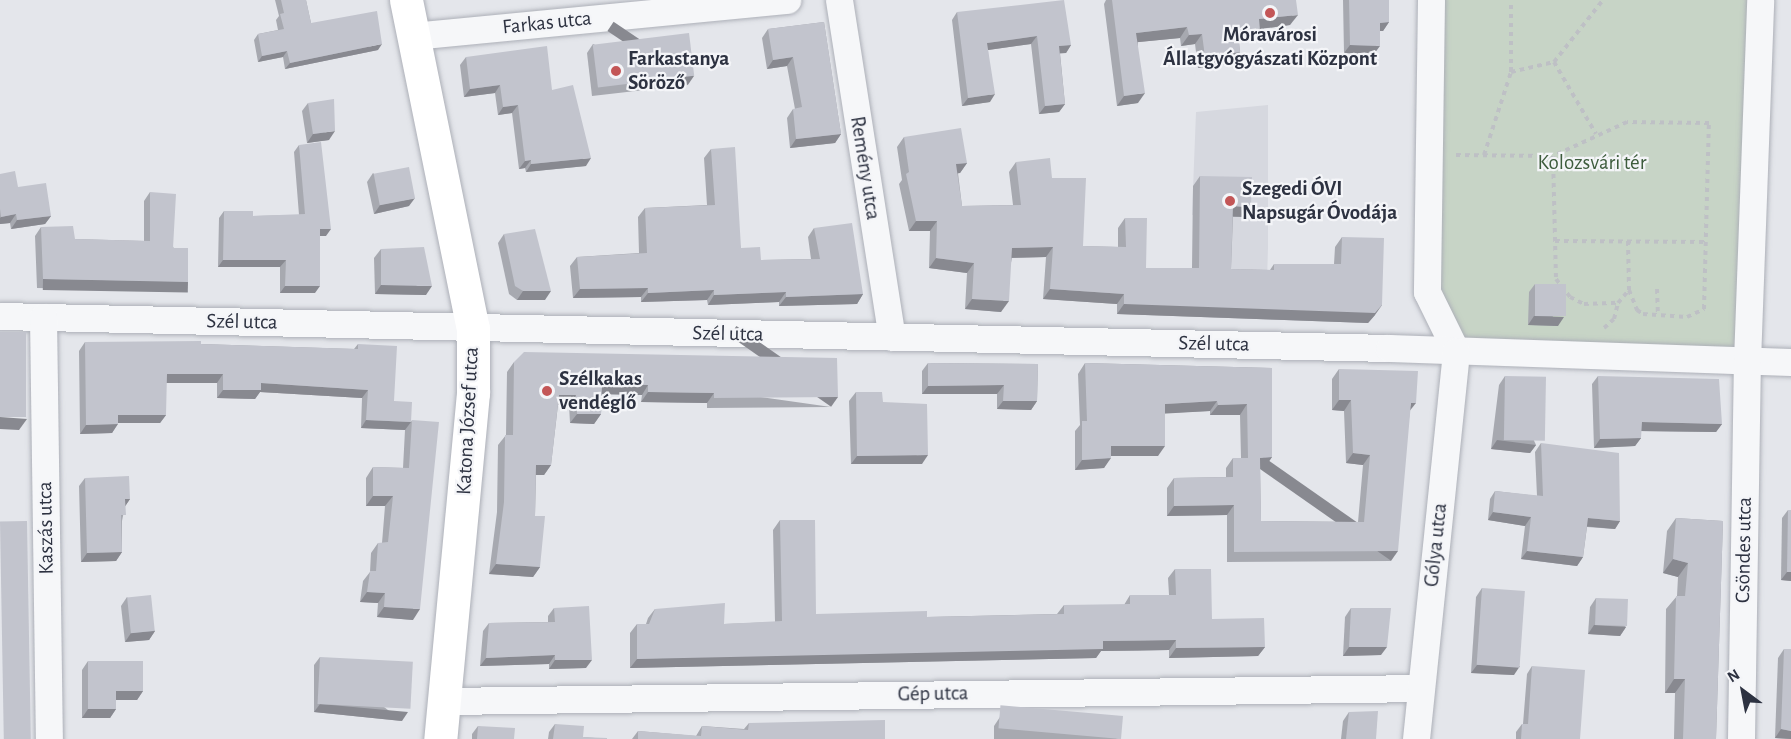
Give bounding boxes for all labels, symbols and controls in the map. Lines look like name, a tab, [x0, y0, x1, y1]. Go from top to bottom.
street label: Farkas utca	[501, 6, 593, 40]
marker: Móravárosi Állatgyógyászati Központ	[1263, 6, 1277, 20]
place label: Móravárosi Állatgyógyászati Központ	[1163, 22, 1377, 72]
place label: Farkastanya Söröző	[628, 46, 729, 96]
marker: Farkastanya Söröző	[609, 64, 623, 78]
street label: Remény utca	[844, 114, 886, 222]
park label: Kolozsvári tér	[1537, 150, 1647, 176]
place label: Szegedi ÓVI Napsugár Óvodája	[1242, 176, 1397, 226]
marker: Szegedi ÓVI Napsugár Óvodája	[1223, 194, 1237, 208]
street label: Szél utca	[206, 309, 278, 335]
street label: Szél utca	[692, 321, 764, 347]
street label: Szél utca	[1178, 331, 1250, 357]
street label: Katona József utca	[452, 346, 484, 496]
place label: Szélkakas vendéglő	[559, 366, 642, 416]
marker: Szélkakas vendéglő	[540, 384, 554, 398]
street label: Kaszás utca	[33, 481, 59, 575]
street label: Csöndes utca	[1730, 497, 1758, 603]
street label: Gólya utca	[1419, 502, 1453, 588]
north arrow	[1713, 661, 1773, 721]
text: N	[1725, 666, 1742, 685]
street label: Gép utca	[897, 681, 969, 707]

